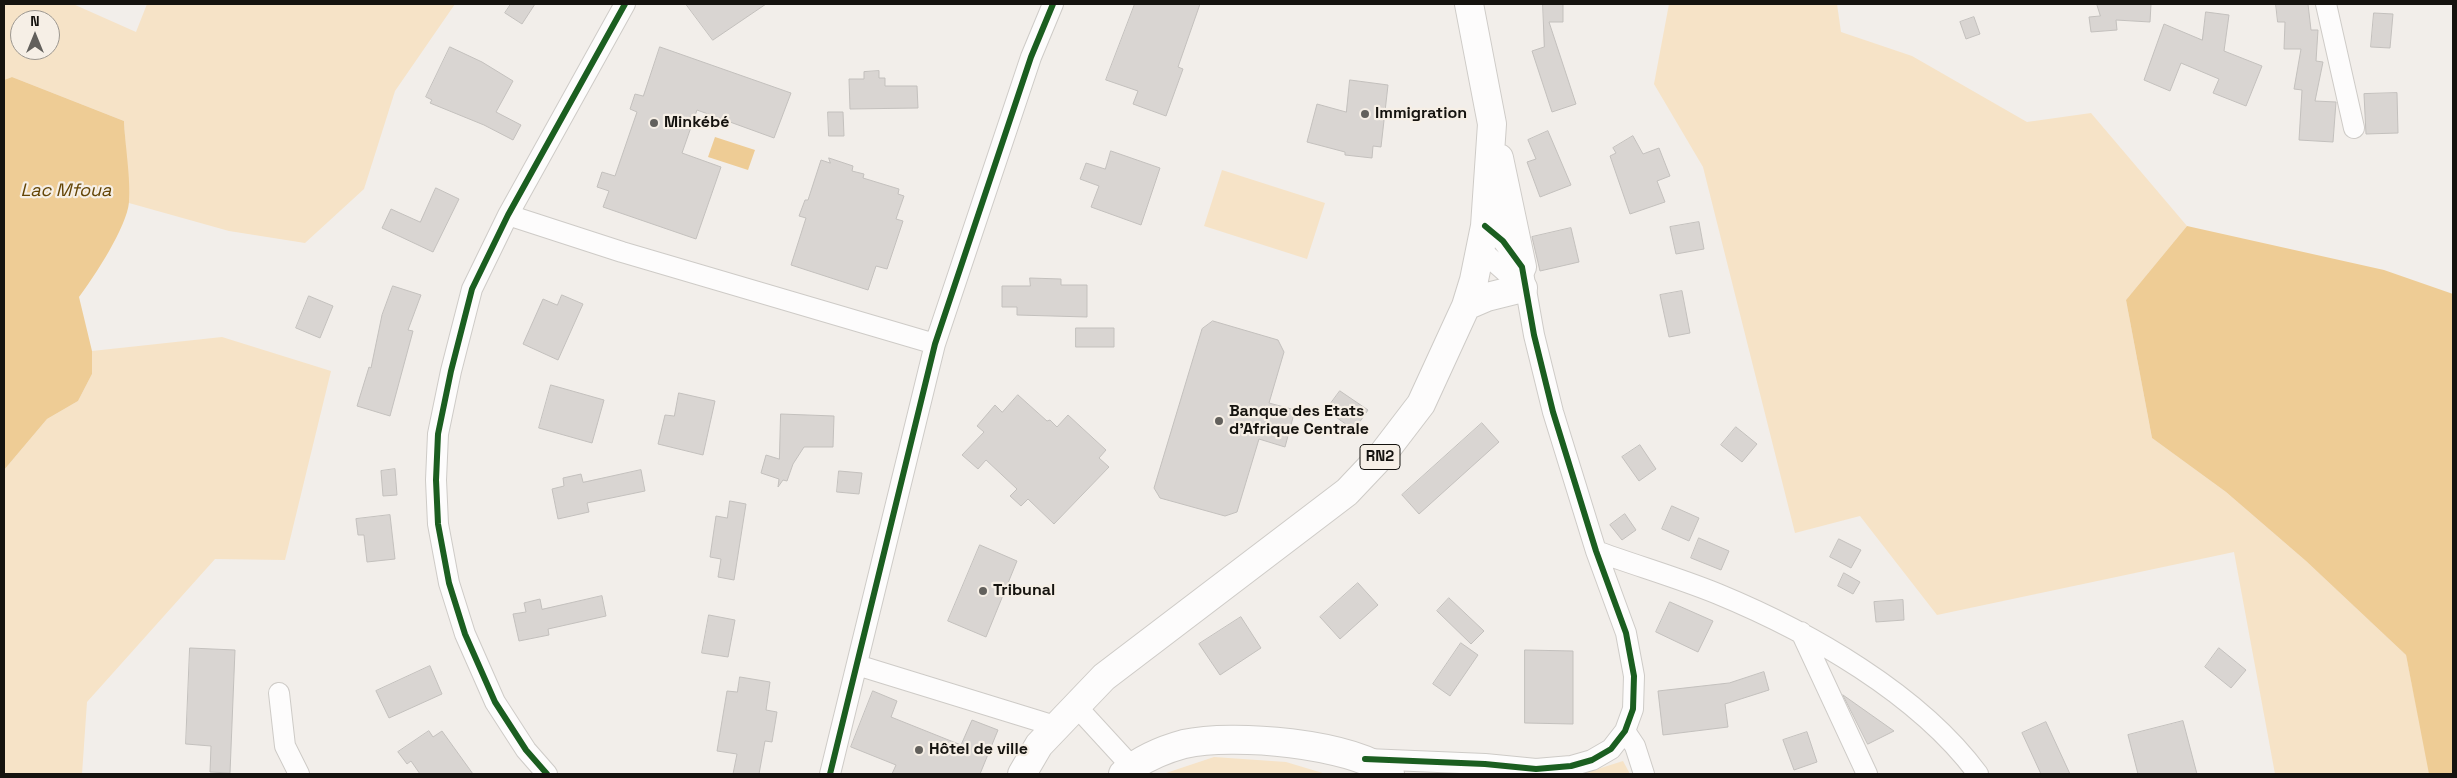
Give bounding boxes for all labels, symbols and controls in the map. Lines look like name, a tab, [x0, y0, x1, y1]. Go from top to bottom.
north arrow	[10, 10, 60, 60]
text: N	[30, 12, 40, 30]
place label: Immigration	[1375, 104, 1467, 124]
marker: Immigration	[1359, 108, 1371, 120]
place label: Minkébé	[664, 113, 729, 133]
marker: Minkébé	[648, 117, 660, 129]
water label: Lac Mfoua	[21, 180, 111, 202]
place label: Banque des Etats d'Afrique Centrale	[1229, 402, 1369, 440]
marker: Banque des Etats d'Afrique Centrale	[1213, 415, 1225, 427]
road number: RN2	[1360, 444, 1400, 470]
place label: Tribunal	[993, 581, 1055, 601]
marker: Tribunal	[977, 585, 989, 597]
place label: Hôtel de ville	[929, 740, 1028, 760]
marker: Hôtel de ville	[913, 744, 925, 756]

